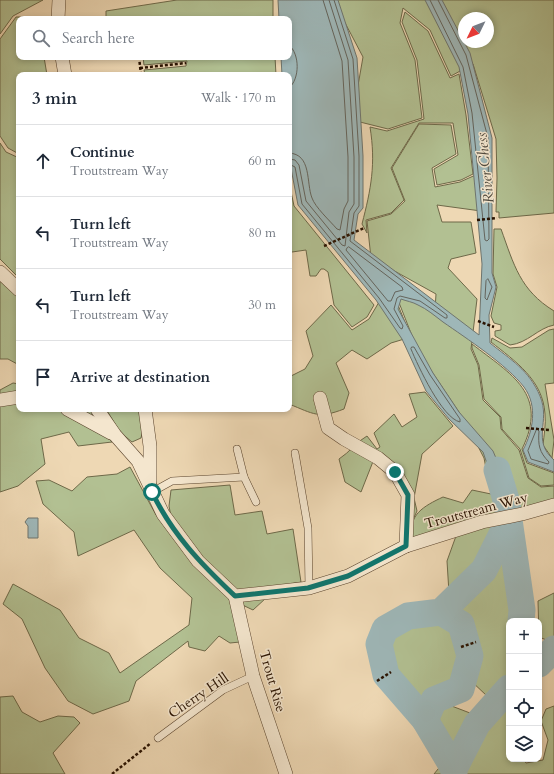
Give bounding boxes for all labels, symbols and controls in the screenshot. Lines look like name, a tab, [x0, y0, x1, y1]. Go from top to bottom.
north arrow	[458, 12, 494, 48]
search box	[16, 16, 292, 60]
icon: search	[30, 27, 52, 49]
text: Search here	[62, 28, 135, 48]
text: 3 min	[32, 87, 77, 110]
text: Walk · 170 m	[201, 89, 276, 107]
water label: River Chess	[471, 132, 499, 204]
text: Continue	[70, 142, 135, 162]
icon: ahead	[32, 150, 54, 172]
text: 60 m	[248, 152, 276, 170]
text: Troutstream Way	[70, 162, 169, 180]
text: Turn left	[70, 214, 131, 234]
icon: left	[32, 222, 54, 244]
text: 80 m	[248, 224, 276, 242]
text: Troutstream Way	[70, 234, 169, 252]
text: Turn left	[70, 286, 131, 306]
icon: left	[32, 294, 54, 316]
text: 30 m	[248, 296, 276, 314]
text: Troutstream Way	[70, 306, 169, 324]
icon: arrive	[32, 366, 54, 388]
text: Arrive at destination	[70, 367, 210, 387]
route end	[386, 463, 404, 481]
route start	[143, 483, 161, 501]
street label: Troutstream Way	[422, 487, 530, 533]
map controls	[506, 618, 542, 762]
button: +	[506, 618, 542, 654]
street label: Trout Rise	[255, 648, 290, 714]
button: −	[506, 654, 542, 690]
street label: Cherry Hill	[164, 668, 233, 723]
button: locate	[506, 690, 542, 726]
button: layers	[506, 726, 542, 762]

